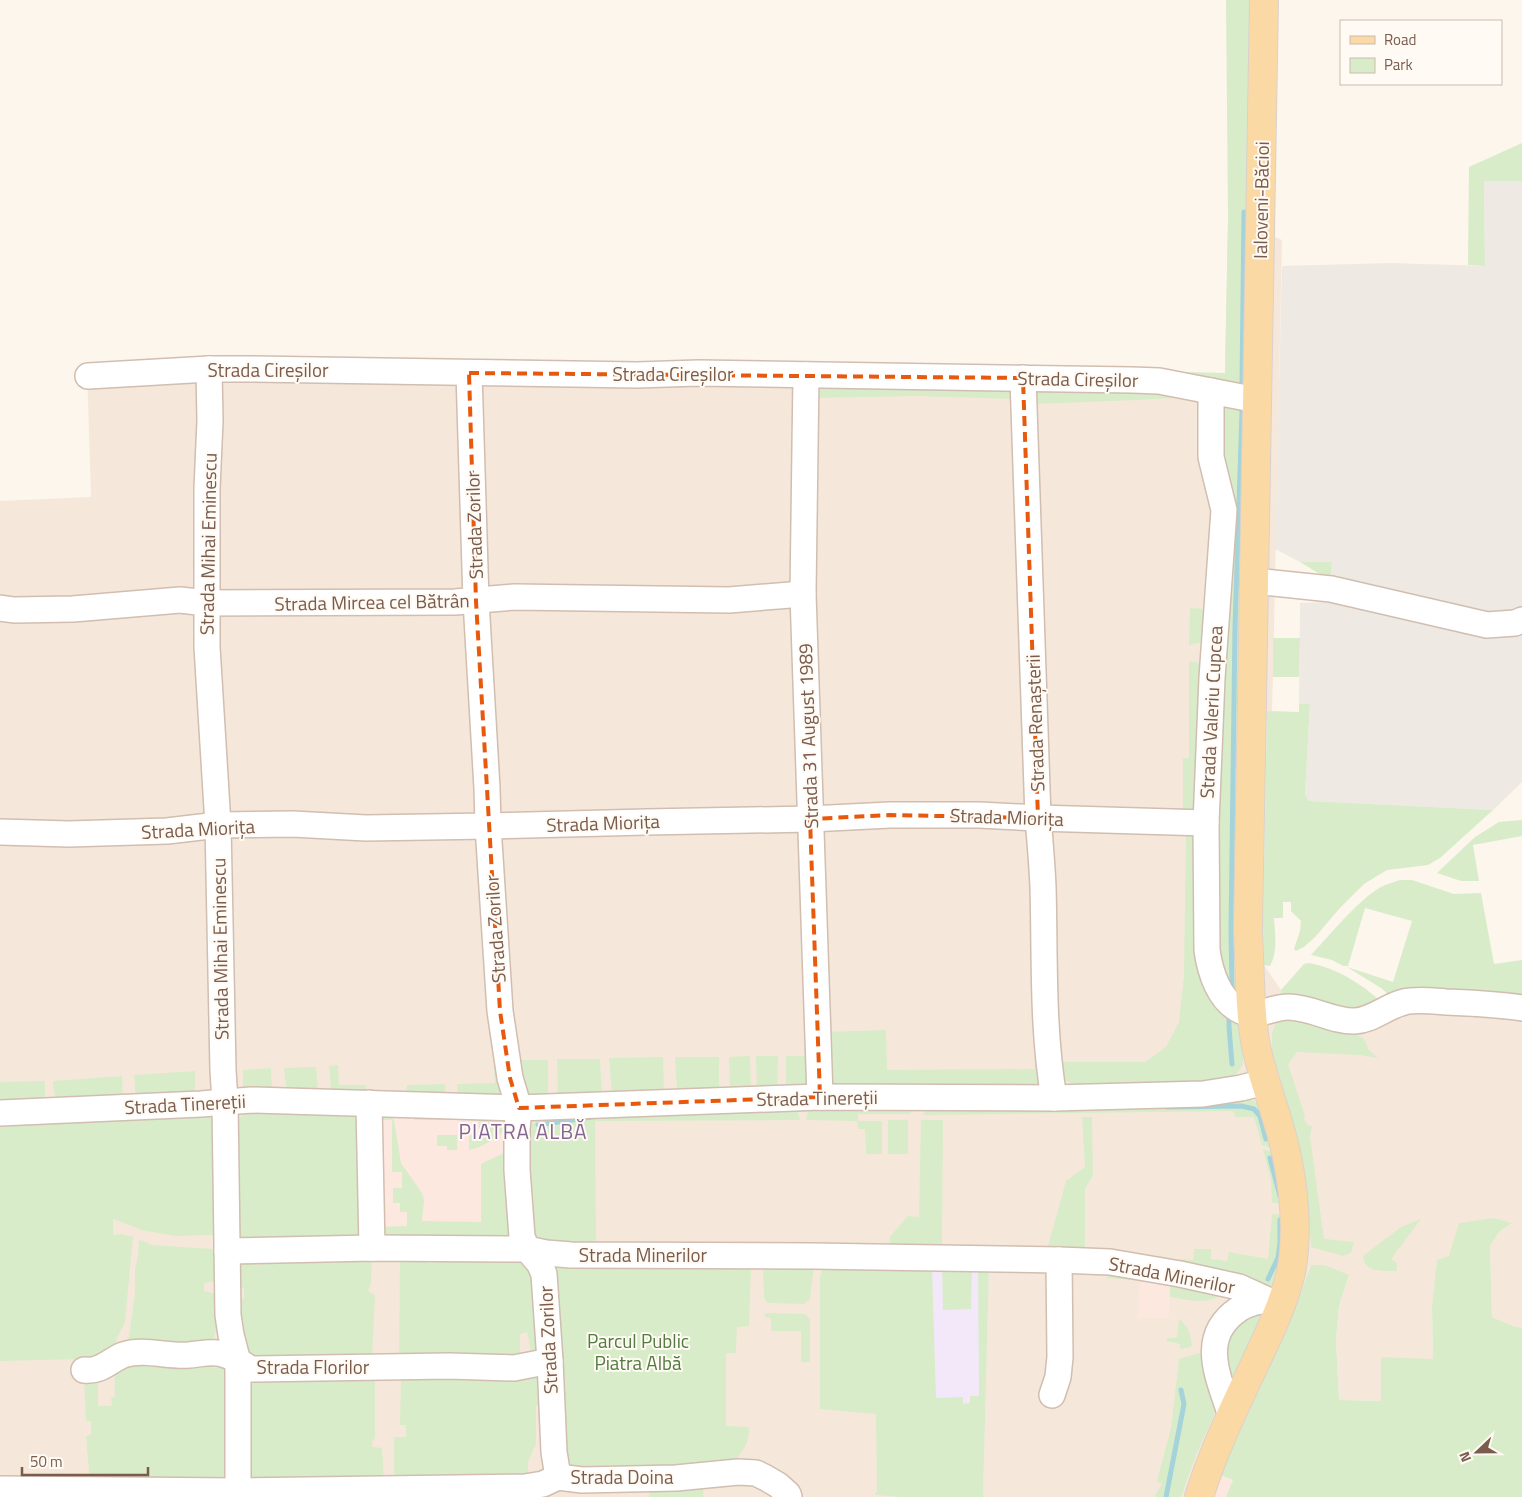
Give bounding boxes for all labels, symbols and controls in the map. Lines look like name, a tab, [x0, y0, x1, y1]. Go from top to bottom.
legend	[1340, 20, 1502, 85]
text: Road	[1384, 28, 1416, 51]
text: Park	[1384, 53, 1413, 76]
street label: Ialoveni-Băcioi	[1245, 141, 1276, 259]
street label: Strada Cireşilor	[207, 355, 329, 384]
street label: Strada Cireşilor	[612, 359, 734, 388]
street label: Strada Cireşilor	[1017, 363, 1139, 394]
street label: Strada Mihai Eminescu	[191, 453, 224, 635]
street label: Strada Zorilor	[457, 470, 490, 580]
street label: Strada Mircea cel Bătrân	[274, 585, 470, 618]
street label: Strada Valeriu Cupcea	[1191, 624, 1230, 799]
street label: Strada 31 August 1989	[790, 643, 825, 829]
street label: Strada Renaşterii	[1018, 654, 1051, 792]
street label: Strada Mioriţa	[950, 800, 1065, 833]
street label: Strada Mioriţa	[546, 806, 661, 839]
street label: Strada Mioriţa	[140, 811, 256, 846]
street label: Strada Mihai Eminescu	[203, 858, 236, 1040]
street label: Strada Zorilor	[476, 874, 513, 984]
street label: Strada Tinereţii	[756, 1082, 878, 1113]
street label: Strada Tinereţii	[124, 1086, 246, 1121]
district label: PIATRA ALBĂ	[459, 1115, 587, 1147]
street label: Strada Minerilor	[579, 1240, 708, 1269]
street label: Strada Minerilor	[1106, 1248, 1238, 1301]
street label: Strada Zorilor	[530, 1285, 565, 1395]
park label: Parcul Public Piatra Albă	[587, 1326, 689, 1377]
street label: Strada Florilor	[257, 1352, 370, 1381]
north arrow	[1452, 1427, 1502, 1477]
scale bar	[22, 1444, 149, 1476]
text: N	[1453, 1449, 1476, 1465]
text: 50 m	[30, 1450, 63, 1473]
street label: Strada Doina	[571, 1462, 674, 1491]

